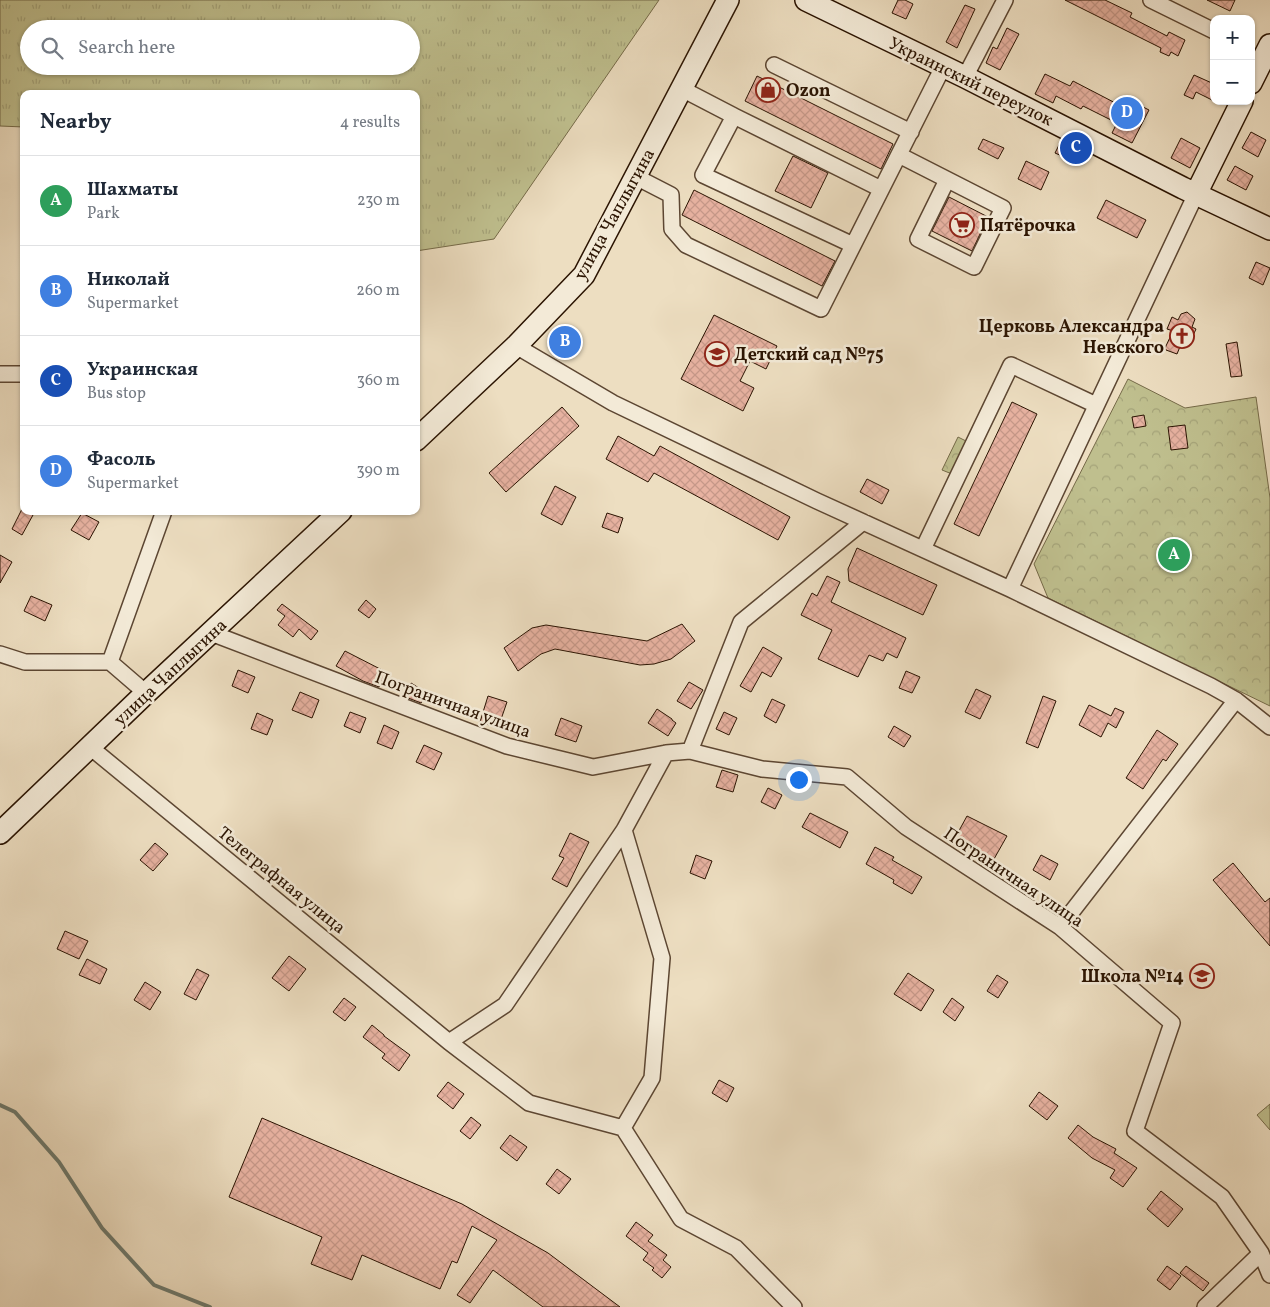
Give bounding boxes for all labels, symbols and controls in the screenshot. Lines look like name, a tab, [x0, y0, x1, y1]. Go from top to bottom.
map controls	[1210, 15, 1255, 105]
button: +	[1210, 15, 1255, 60]
search box	[20, 20, 420, 75]
street label: Украинский переулок	[884, 32, 1057, 133]
icon: search	[38, 34, 66, 62]
text: Search here	[78, 35, 175, 61]
button: −	[1210, 60, 1255, 105]
shop icon: Ozon	[755, 77, 781, 103]
place label: Ozon	[786, 79, 831, 104]
pin: D	[1111, 94, 1143, 132]
text: Nearby	[40, 108, 111, 137]
text: 4 results	[340, 112, 400, 134]
pin: C	[1060, 129, 1092, 167]
street label: улица Чаплыгина	[569, 144, 662, 285]
text: Шахматы	[87, 177, 178, 203]
text: A	[50, 190, 62, 212]
text: 230 m	[357, 190, 400, 212]
text: Park	[87, 203, 120, 225]
supermarket icon: Пятёрочка	[949, 212, 975, 238]
place label: Пятёрочка	[980, 214, 1076, 239]
text: Николай	[87, 267, 170, 293]
text: B	[51, 280, 61, 302]
text: 260 m	[356, 280, 400, 302]
text: Supermarket	[87, 293, 179, 315]
place label: Церковь Александра Невского	[979, 315, 1164, 361]
pin: B	[549, 323, 581, 361]
church icon: Церковь Александра Невского	[1169, 323, 1195, 349]
school or university icon: Детский сад №75	[704, 341, 730, 367]
place label: Детский сад №75	[734, 343, 884, 368]
text: Украинская	[87, 357, 198, 383]
text: C	[51, 370, 61, 392]
text: 360 m	[357, 370, 400, 392]
text: Bus stop	[87, 383, 146, 405]
text: Фасоль	[87, 447, 156, 473]
text: D	[50, 460, 62, 482]
text: 390 m	[357, 460, 400, 482]
text: Supermarket	[87, 473, 179, 495]
pin: A	[1158, 536, 1190, 574]
street label: улица Чаплыгина	[109, 614, 233, 732]
street label: Пограничная улица	[371, 666, 534, 745]
your location	[786, 767, 812, 793]
street label: Телеграфная улица	[212, 822, 350, 941]
street label: Пограничная улица	[938, 822, 1088, 935]
school or university icon: Школа №14	[1189, 963, 1215, 989]
place label: Школа №14	[1081, 965, 1184, 990]

